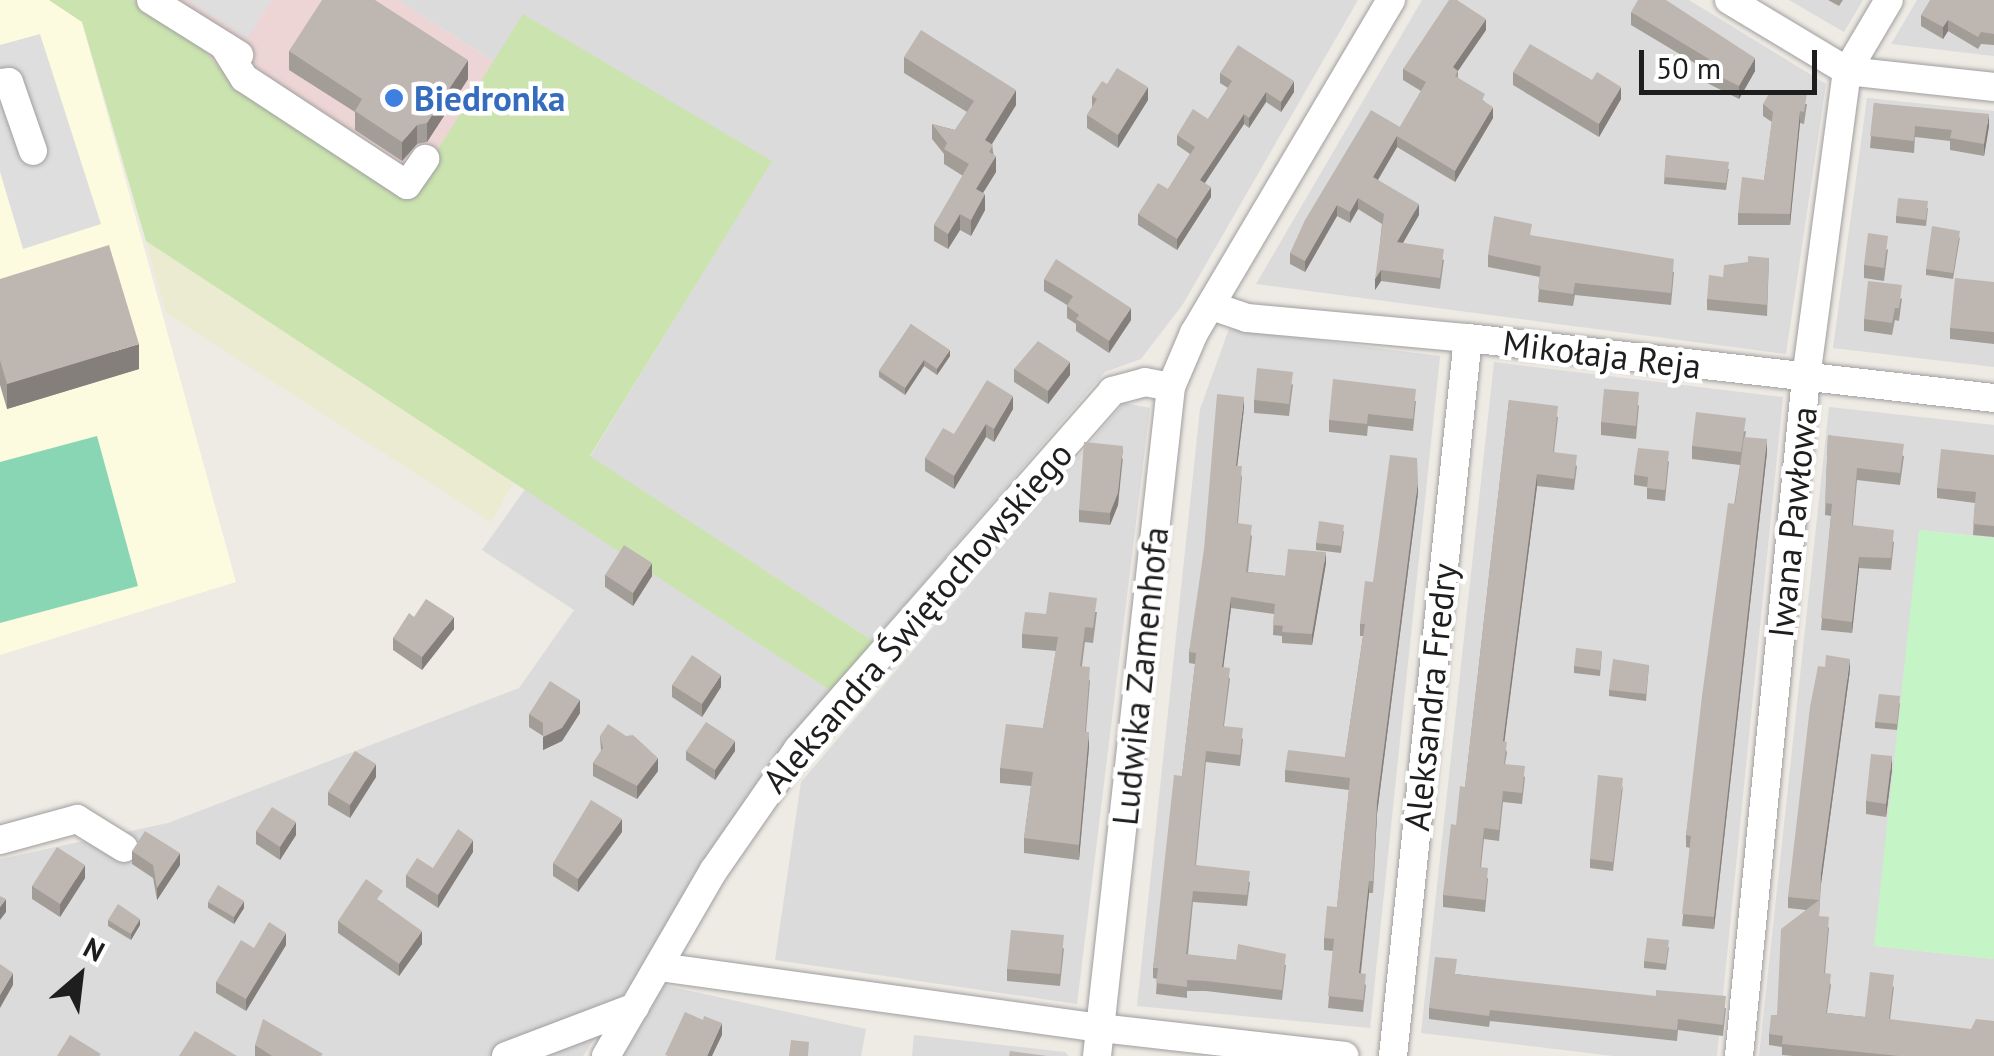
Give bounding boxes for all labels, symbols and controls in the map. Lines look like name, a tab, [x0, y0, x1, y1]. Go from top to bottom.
scale bar	[1644, 30, 1822, 92]
text: 50 m	[1656, 48, 1721, 87]
place label: Biedronka	[414, 77, 565, 119]
marker: Biedronka	[383, 87, 405, 109]
street label: Mikołaja Reja	[1500, 321, 1704, 387]
street label: Iwana Pawłowa	[1759, 404, 1825, 640]
street label: Aleksandra Świętochowskiego	[753, 433, 1081, 801]
street label: Ludwika Zamenhofa	[1103, 524, 1177, 828]
street label: Aleksandra Fredry	[1395, 561, 1465, 833]
north arrow	[30, 926, 130, 1026]
text: N	[78, 928, 111, 970]

